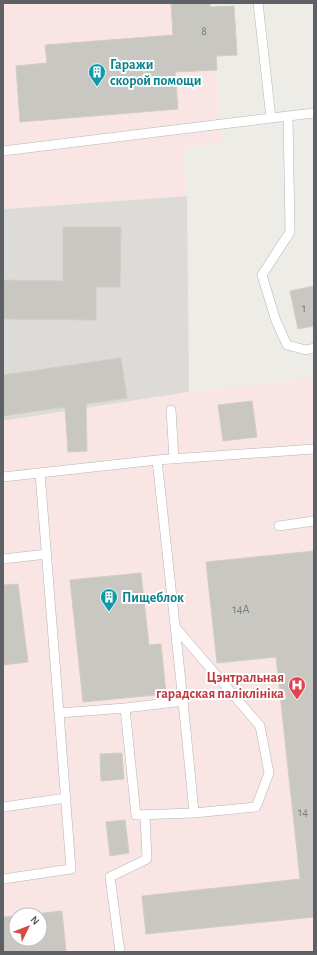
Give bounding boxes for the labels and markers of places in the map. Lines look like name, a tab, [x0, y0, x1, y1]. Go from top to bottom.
place label: Гаражи скорой помощи	[110, 58, 201, 88]
building icon: Гаражи скорой помощи	[87, 62, 107, 87]
building icon: Пищеблок	[99, 587, 119, 612]
place label: Пищеблок	[122, 591, 184, 605]
place label: Цэнтральная гарадская паліклініка	[156, 671, 284, 701]
hospital icon: Цэнтральная гарадская паліклініка	[287, 675, 307, 700]

